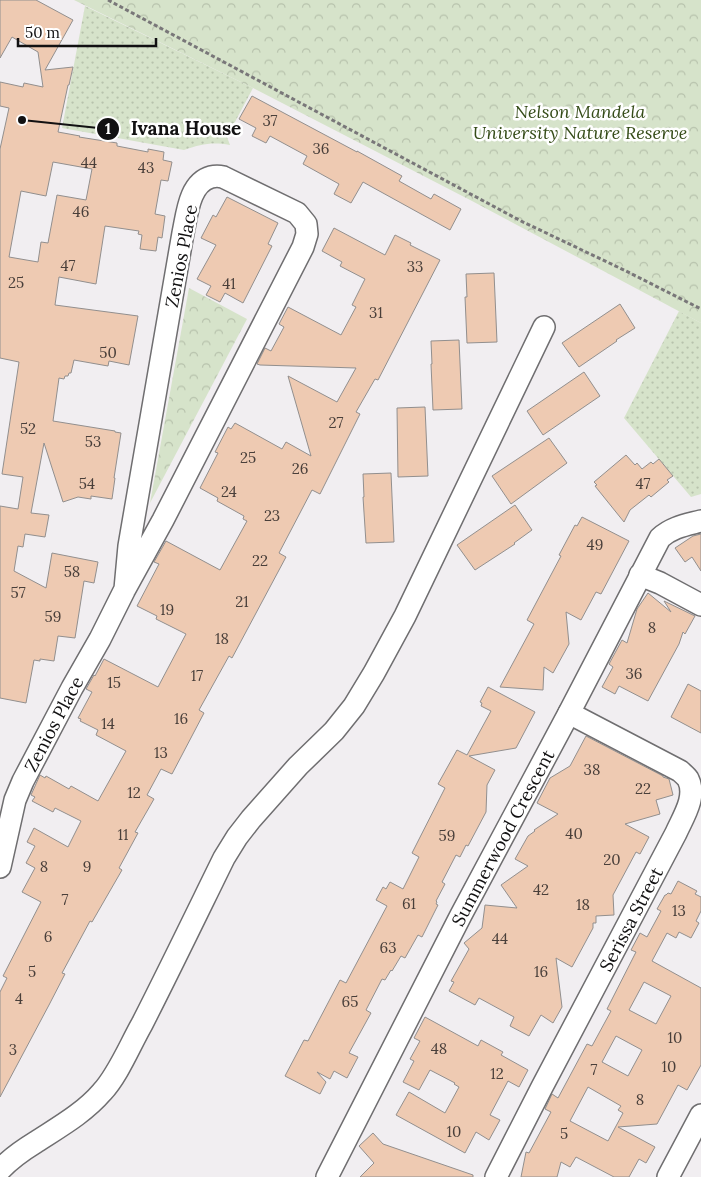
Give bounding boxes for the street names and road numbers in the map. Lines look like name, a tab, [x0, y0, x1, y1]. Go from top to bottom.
street label: Zenios Place	[160, 202, 202, 310]
street label: Zenios Place	[19, 672, 88, 775]
street label: Summerwood Crescent	[446, 745, 559, 930]
street label: Serissa Street	[594, 863, 668, 975]

